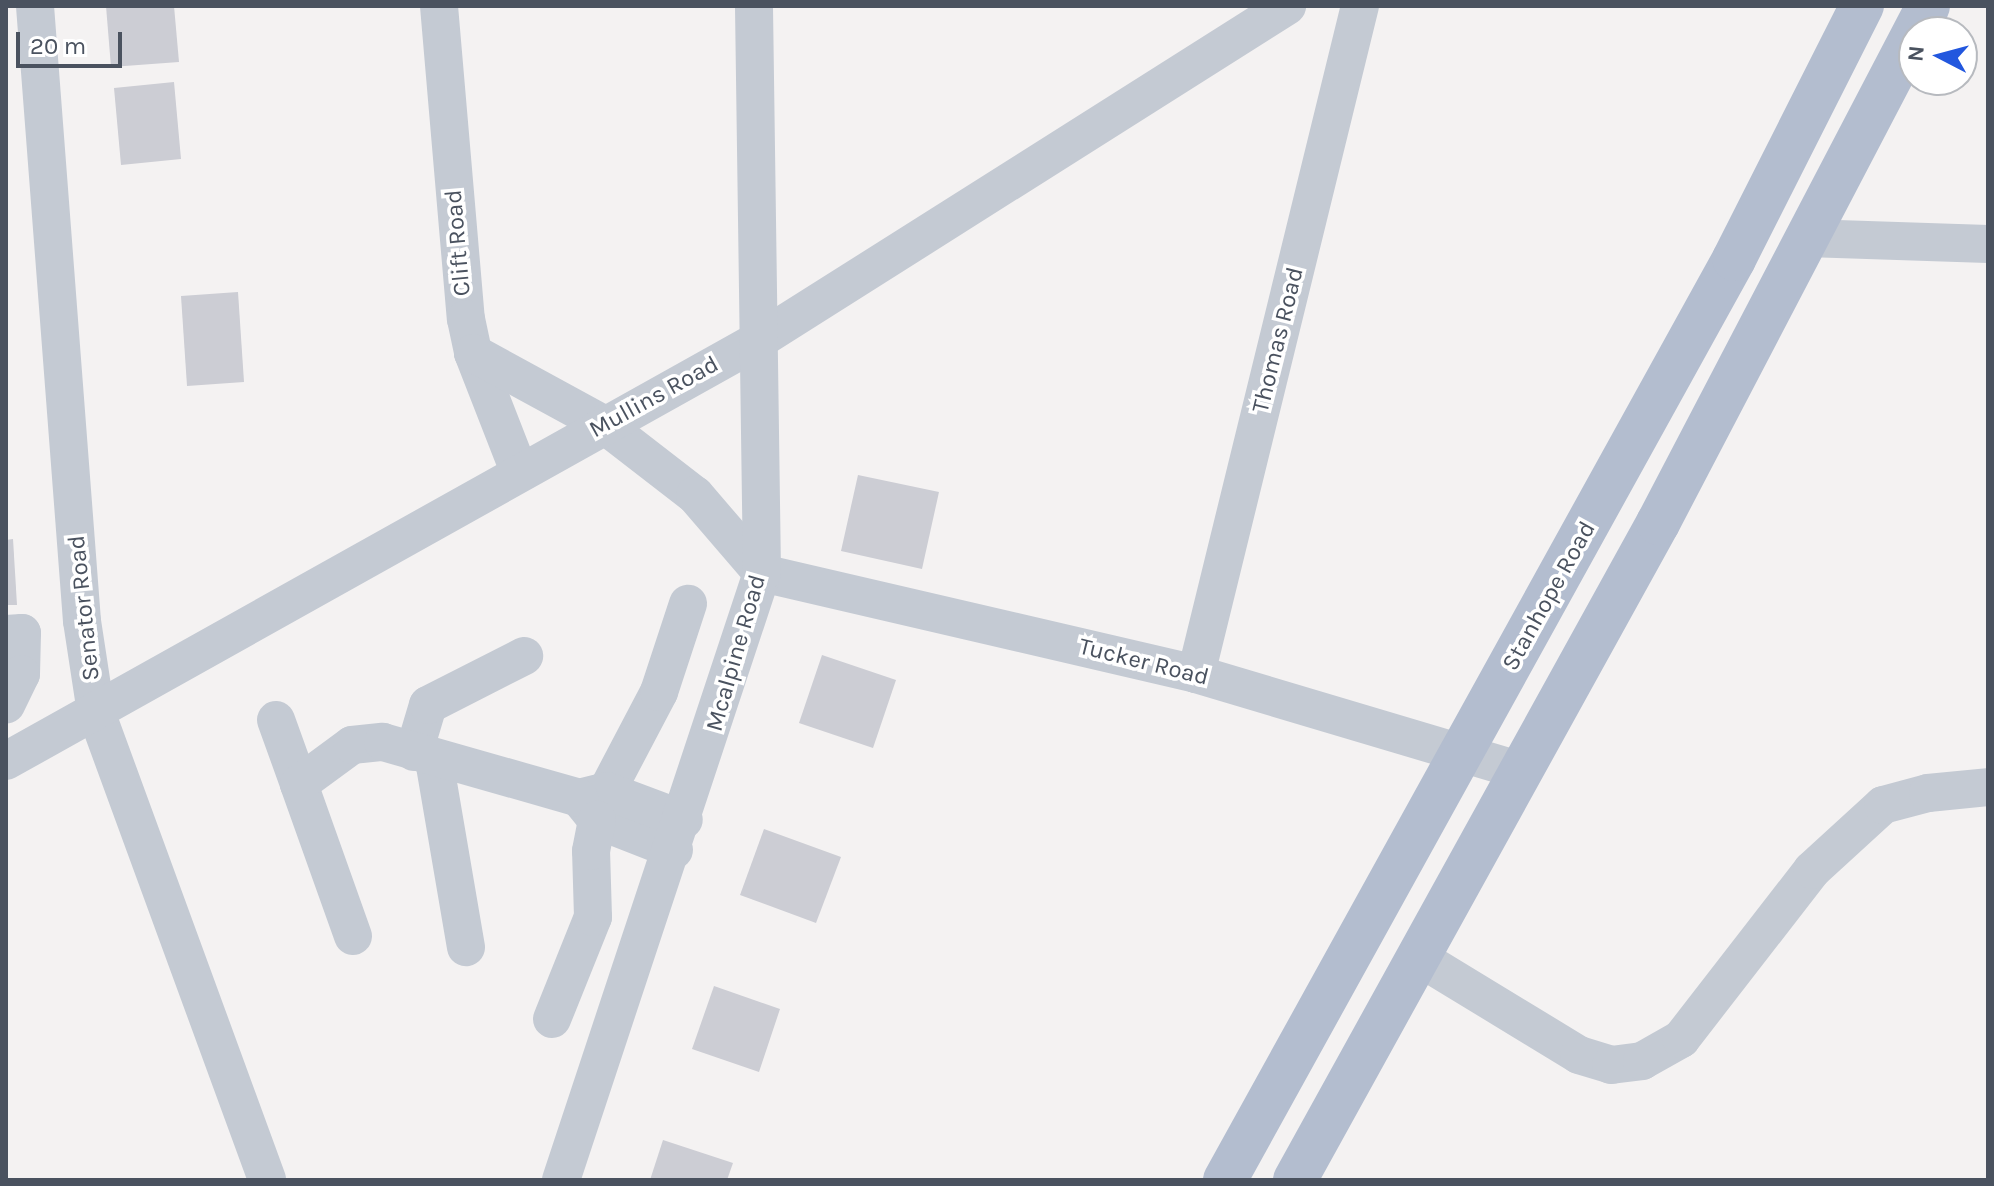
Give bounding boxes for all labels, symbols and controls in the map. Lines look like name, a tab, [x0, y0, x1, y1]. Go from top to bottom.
scale bar	[20, 16, 126, 66]
north arrow	[1898, 16, 1978, 96]
text: 20 m	[30, 32, 86, 60]
text: N	[1902, 44, 1930, 63]
street label: Clift Road	[439, 189, 477, 297]
street label: Thomas Road	[1246, 264, 1310, 416]
street label: Mullins Road	[584, 350, 724, 444]
street label: Stanhope Road	[1496, 516, 1602, 676]
street label: Senator Road	[62, 534, 106, 682]
street label: Mcalpine Road	[700, 571, 772, 735]
street label: Tucker Road	[1076, 632, 1212, 692]

